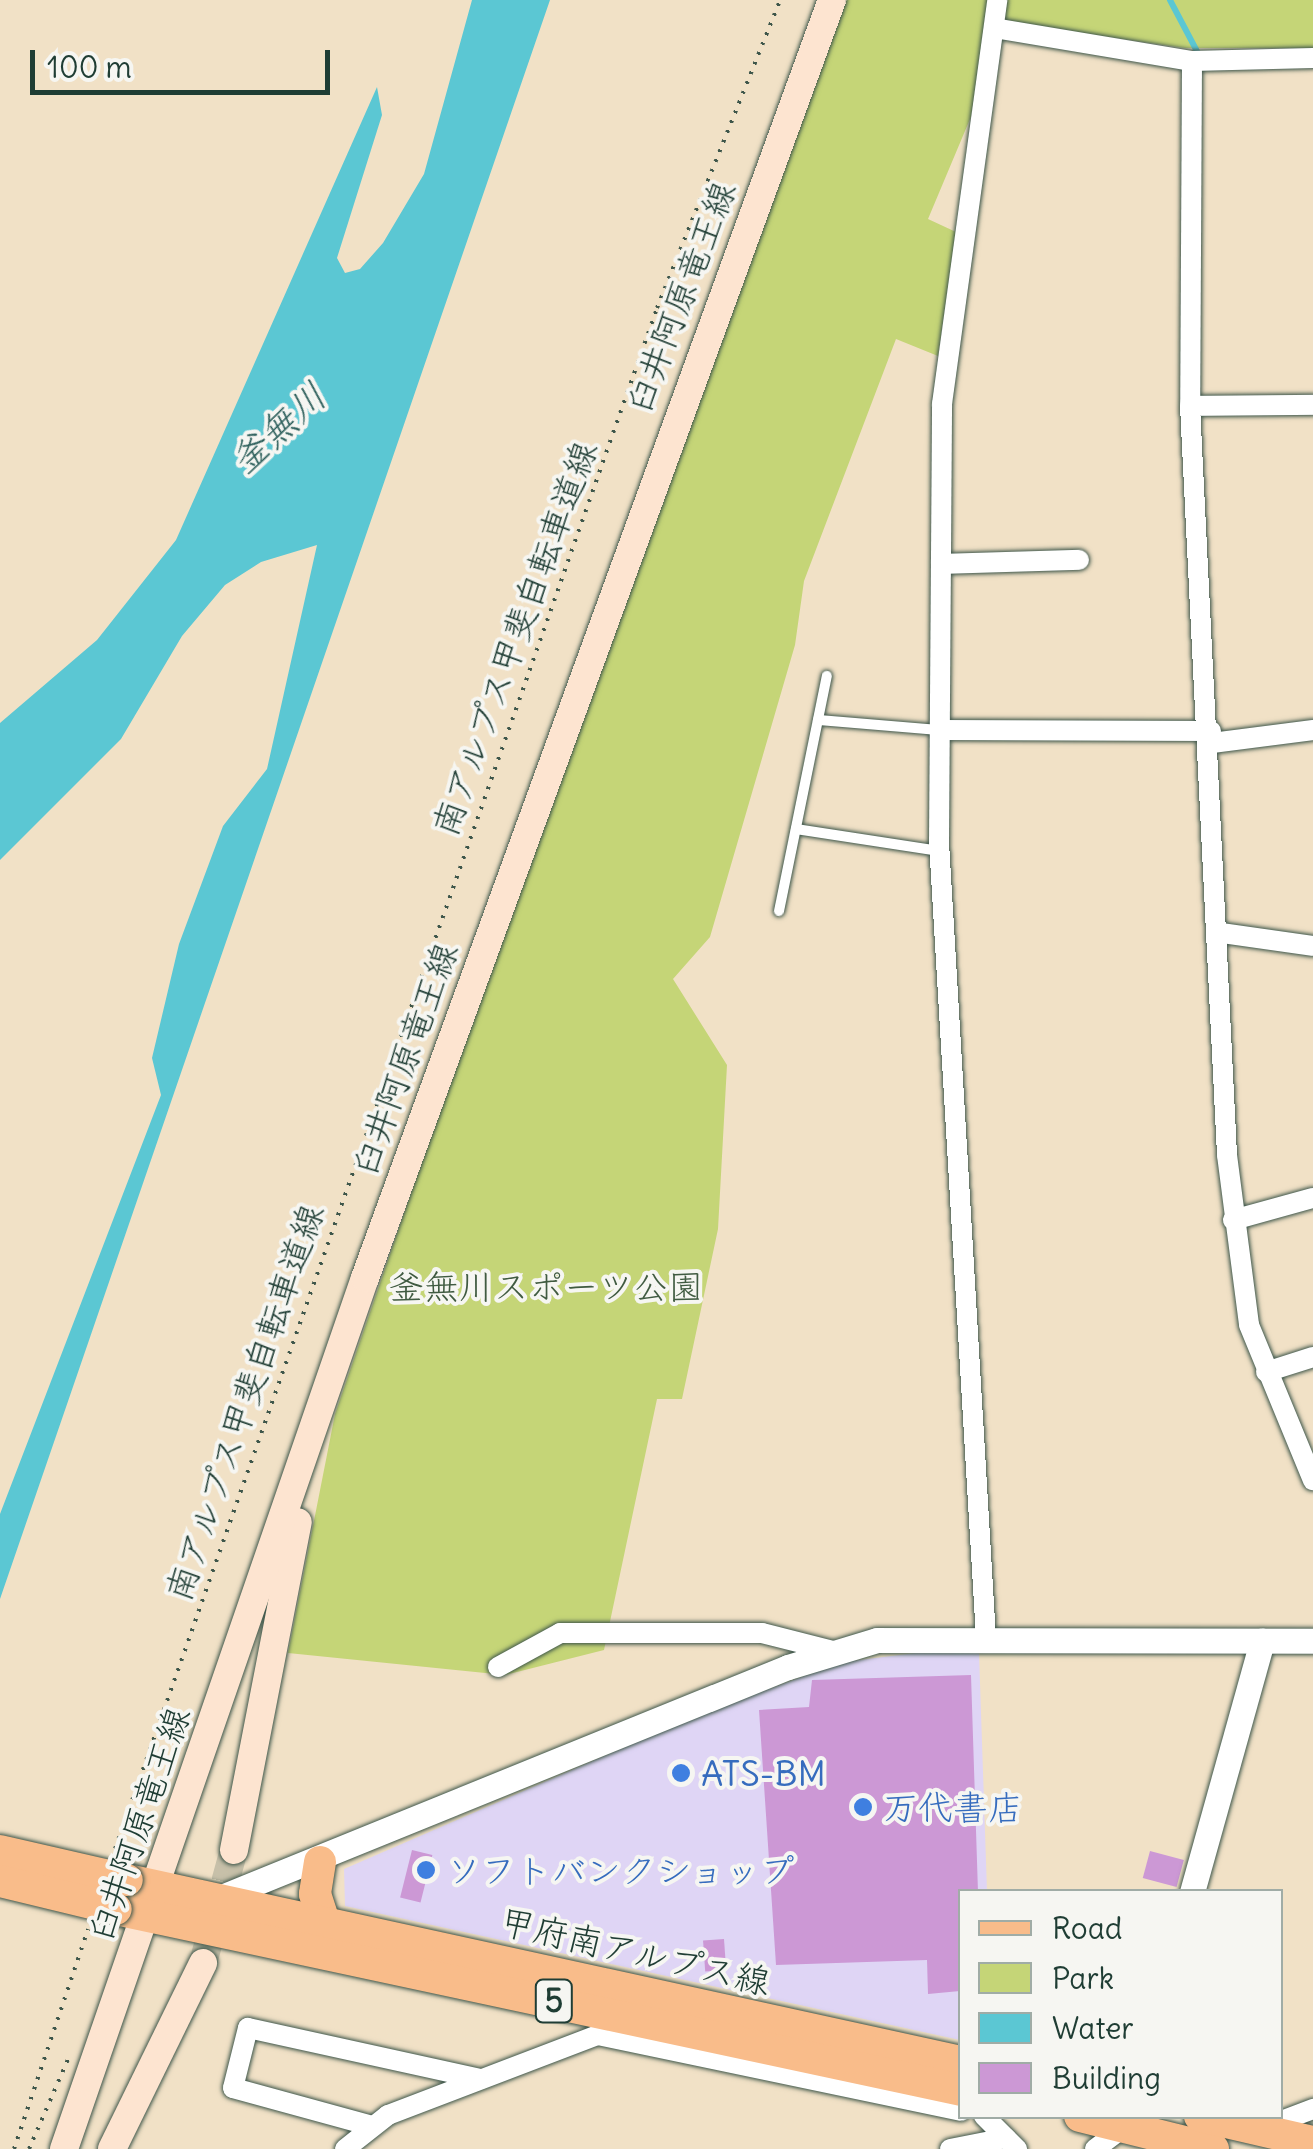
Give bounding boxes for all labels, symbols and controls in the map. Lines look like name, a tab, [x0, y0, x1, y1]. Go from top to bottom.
scale bar	[35, 30, 335, 92]
text: 100 m	[47, 48, 132, 86]
street label: 臼井阿原竜王線	[616, 175, 744, 419]
water label: 釜無川	[220, 373, 336, 483]
street label: 南アルプス甲斐自転車道線	[422, 433, 606, 843]
street label: 臼井阿原竜王線	[342, 937, 466, 1181]
street label: 南アルプス甲斐自転車道線	[156, 1197, 332, 1607]
park label: 釜無川スポーツ公園	[389, 1265, 703, 1307]
street label: 臼井阿原竜王線	[78, 1701, 198, 1947]
place label: ATS-BM	[701, 1752, 826, 1794]
marker: ATS-BM	[670, 1762, 692, 1784]
place label: 万代書店	[883, 1786, 1023, 1828]
marker: 万代書店	[852, 1796, 874, 1818]
place label: ソフトバンクショップ	[446, 1849, 796, 1891]
marker: ソフトバンクショップ	[415, 1859, 437, 1881]
legend	[958, 1889, 1283, 2119]
street label: 甲府南アルプス線	[494, 1899, 776, 2003]
text: Road	[1052, 1909, 1122, 1947]
text: Park	[1052, 1959, 1114, 1997]
road number: 5	[534, 1974, 574, 2028]
text: Water	[1052, 2009, 1134, 2047]
text: Building	[1052, 2059, 1161, 2097]

